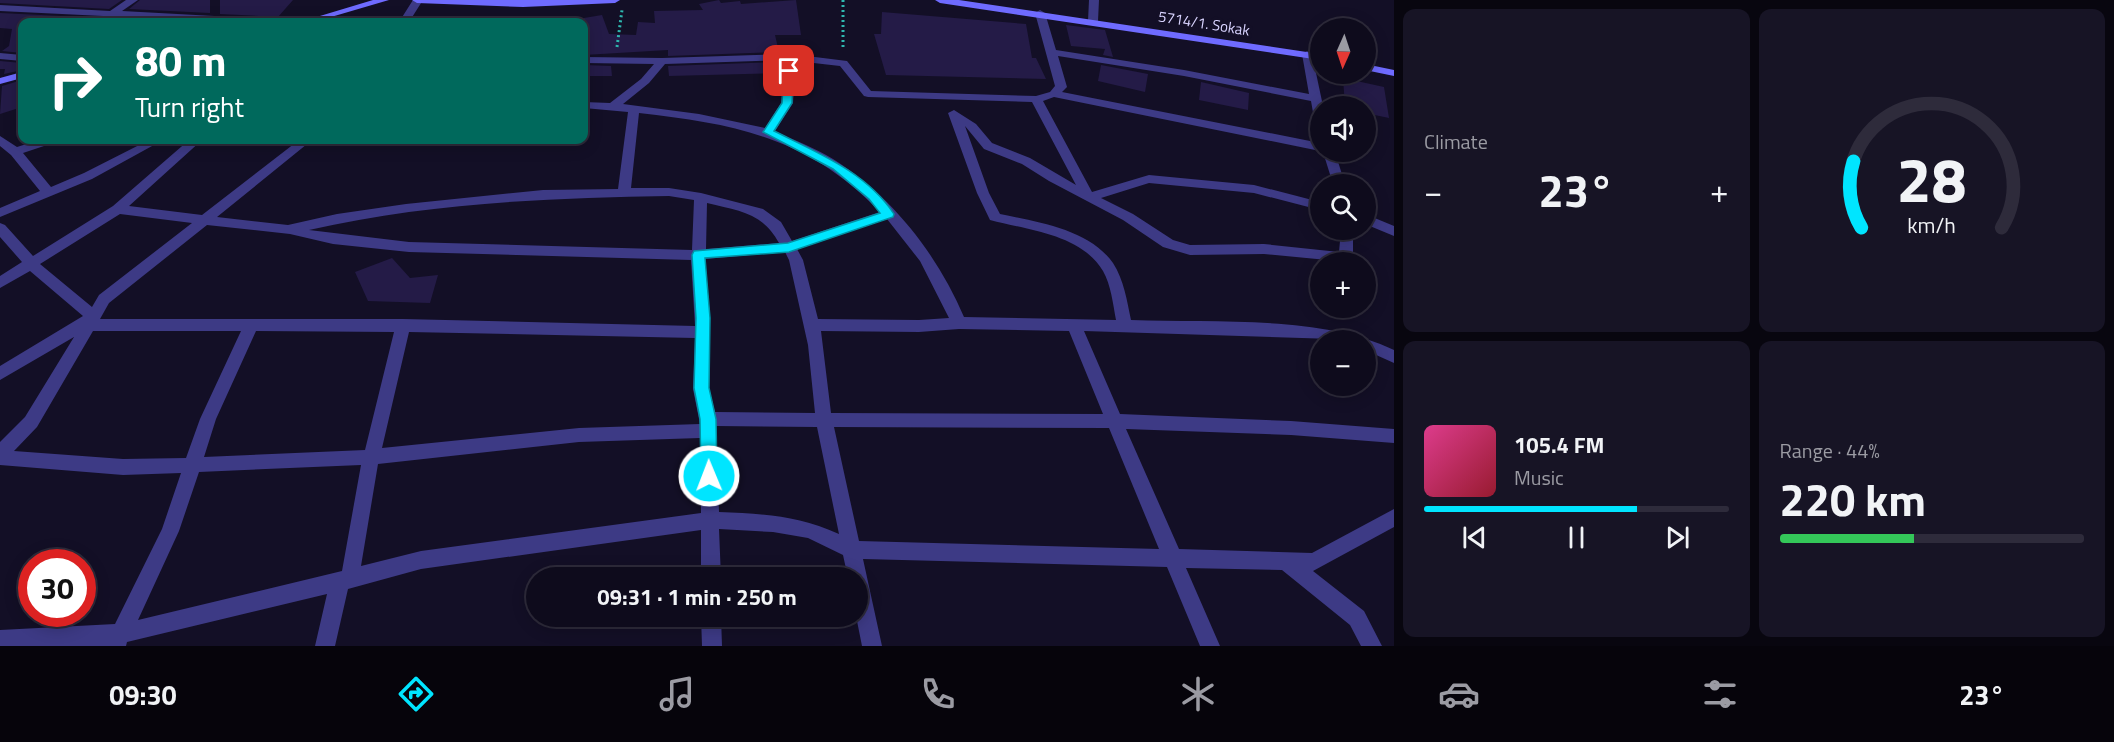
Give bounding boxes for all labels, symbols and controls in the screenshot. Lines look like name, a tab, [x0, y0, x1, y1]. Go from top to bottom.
street label: 5714/1. Sokak	[1156, 4, 1252, 42]
north arrow	[1310, 18, 1376, 84]
map controls	[1310, 18, 1376, 396]
text: 80 m	[135, 28, 227, 92]
icon: right	[36, 42, 114, 120]
pin	[763, 45, 814, 96]
icon: arrive	[772, 54, 805, 87]
text: Turn right	[135, 86, 244, 127]
button: sound	[1310, 96, 1376, 162]
text: Climate	[1424, 126, 1488, 157]
text: 28	[1897, 131, 1967, 226]
text: 23°	[1538, 156, 1614, 224]
text: −	[1424, 166, 1442, 216]
text: +	[1710, 166, 1728, 216]
button: search	[1310, 174, 1376, 240]
text: km/h	[1907, 209, 1956, 241]
button: +	[1310, 252, 1376, 318]
button: −	[1310, 330, 1376, 396]
text: 105.4 FM	[1514, 428, 1604, 462]
text: Range · 44%	[1780, 435, 1880, 466]
position arrow	[677, 444, 741, 508]
text: Music	[1514, 462, 1564, 493]
text: 220 km	[1780, 465, 1926, 533]
icon: previous	[1458, 521, 1491, 554]
icon: pause	[1560, 521, 1593, 554]
icon: next	[1661, 521, 1694, 554]
speed limit sign: 30	[18, 549, 96, 627]
text: 09:31 · 1 min · 250 m	[597, 580, 797, 614]
icon: directions	[395, 673, 437, 715]
icon: music	[656, 673, 698, 715]
icon: phone	[917, 673, 959, 715]
icon: climate	[1177, 673, 1219, 715]
icon: car	[1438, 673, 1480, 715]
icon: filters	[1699, 673, 1741, 715]
text: 09:30	[109, 674, 177, 715]
text: 23°	[1959, 674, 2005, 715]

